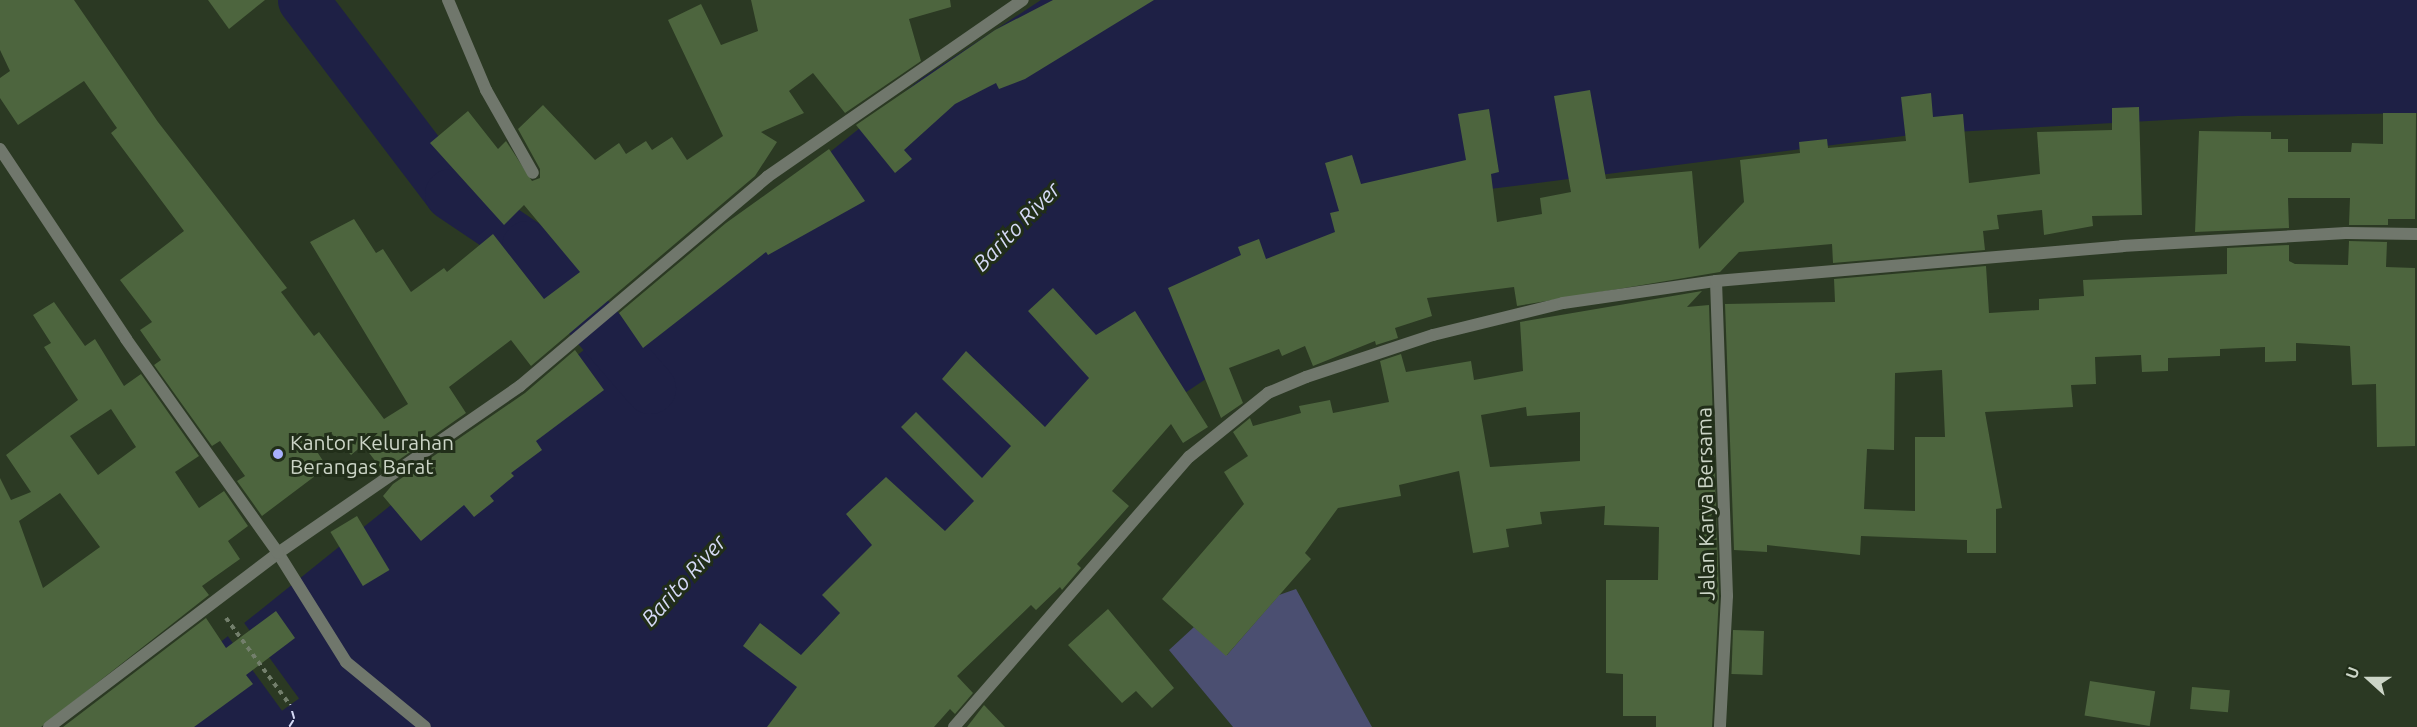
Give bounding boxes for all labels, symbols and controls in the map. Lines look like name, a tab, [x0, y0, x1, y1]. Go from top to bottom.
water label: Barito River	[967, 176, 1065, 276]
street label: Jalan Karya Bersama	[1691, 407, 1719, 601]
place label: Kantor Kelurahan Berangas Barat	[290, 429, 454, 479]
marker: Kantor Kelurahan Berangas Barat	[271, 447, 285, 461]
water label: Barito River	[635, 529, 731, 631]
north arrow	[2339, 649, 2399, 709]
text: U	[2342, 664, 2363, 681]

